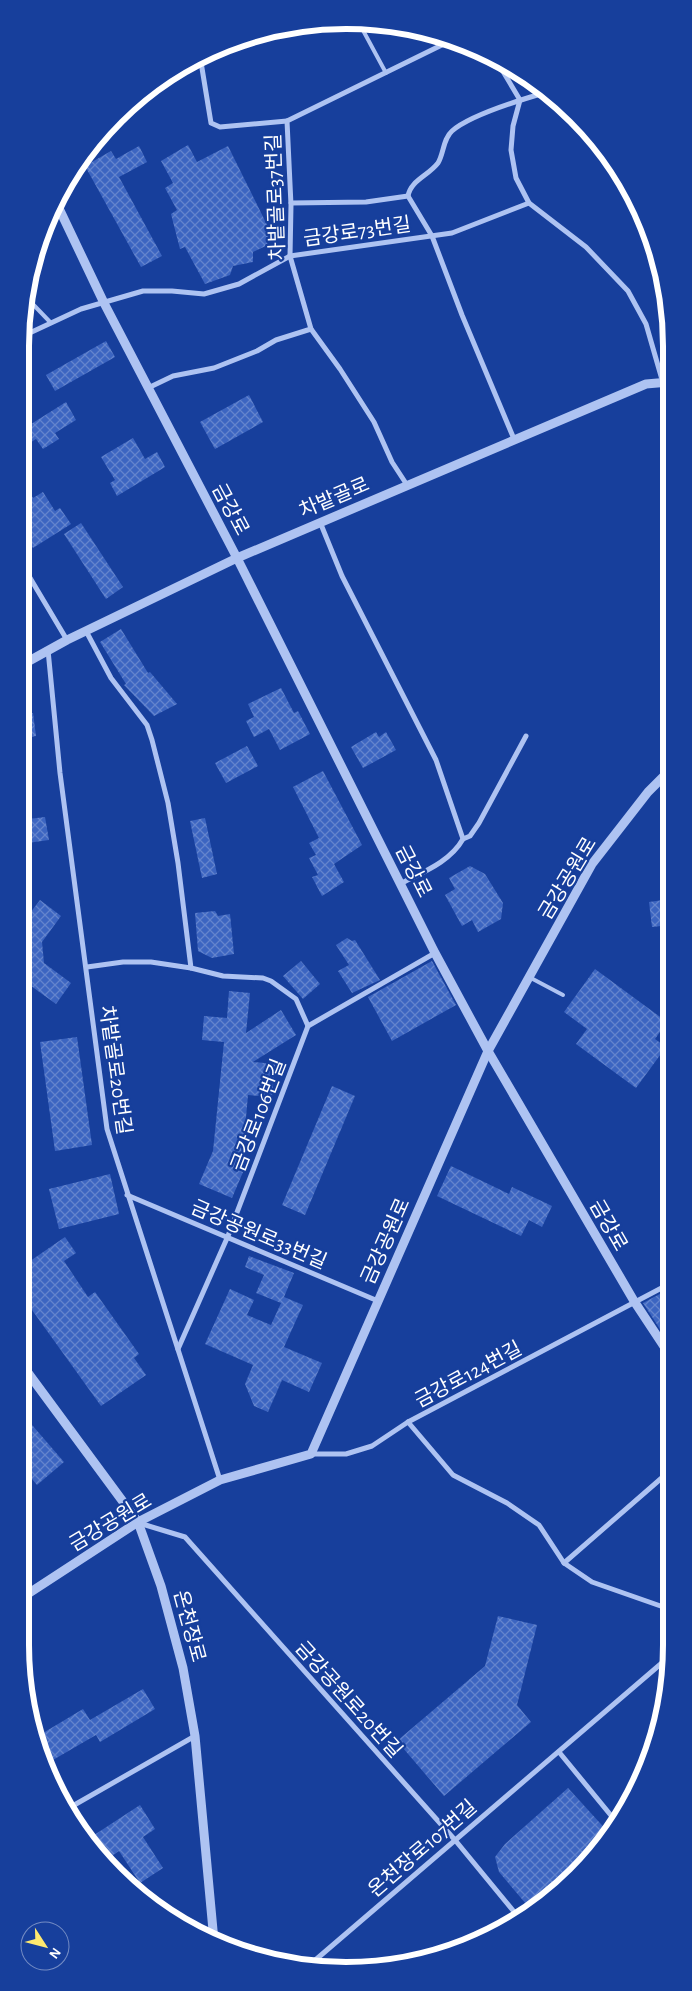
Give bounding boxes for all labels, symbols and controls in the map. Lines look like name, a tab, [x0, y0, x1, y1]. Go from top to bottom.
street label: 차밭골로37번길	[263, 133, 288, 261]
street label: 금강로73번길	[302, 214, 412, 249]
street label: 차밭골로	[296, 473, 372, 522]
street label: 금강로	[208, 480, 253, 539]
street label: 금강공원로	[535, 833, 600, 923]
street label: 금강로	[392, 842, 435, 901]
street label: 차밭골로20번길	[96, 1004, 135, 1136]
street label: 금강로106번길	[227, 1056, 290, 1174]
street label: 금강공원로	[357, 1195, 414, 1287]
street label: 금강공원로33번길	[188, 1196, 330, 1273]
street label: 금강로	[586, 1196, 631, 1254]
street label: 금강로124번길	[411, 1338, 525, 1411]
street label: 금강공원로	[65, 1490, 155, 1555]
street label: 온천장로	[170, 1588, 209, 1664]
street label: 금강공원로20번길	[291, 1637, 406, 1762]
street label: 온천장로107번길	[364, 1796, 481, 1901]
north arrow	[20, 1921, 70, 1971]
text: N	[46, 1945, 63, 1961]

